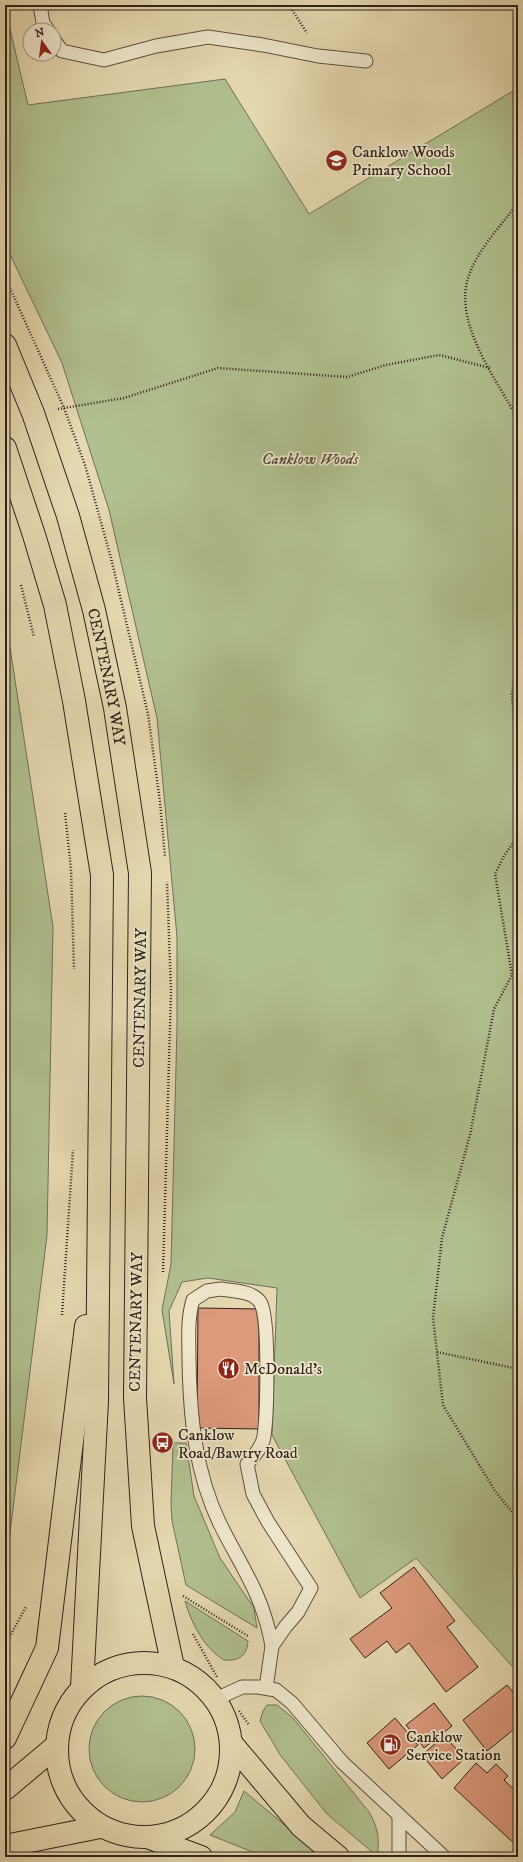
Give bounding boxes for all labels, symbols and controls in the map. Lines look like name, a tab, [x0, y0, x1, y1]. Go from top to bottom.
north arrow	[22, 22, 62, 62]
text: N	[34, 25, 46, 41]
place label: Canklow Woods Primary School	[352, 142, 455, 180]
school or university icon: Canklow Woods Primary School	[324, 147, 350, 173]
park label: Canklow Woods	[262, 449, 359, 469]
street label: CENTENARY WAY	[83, 606, 130, 748]
street label: CENTENARY WAY	[129, 927, 151, 1068]
street label: CENTENARY WAY	[125, 1251, 147, 1392]
restaurant icon: McDonald's	[215, 1355, 241, 1381]
place label: McDonald's	[244, 1359, 322, 1379]
place label: Canklow Road/Bawtry Road	[178, 1425, 298, 1463]
bus stop icon: Canklow Road/Bawtry Road	[149, 1430, 175, 1456]
place label: Canklow Service Station	[406, 1727, 502, 1765]
fuel station icon: Canklow Service Station	[377, 1732, 403, 1758]

